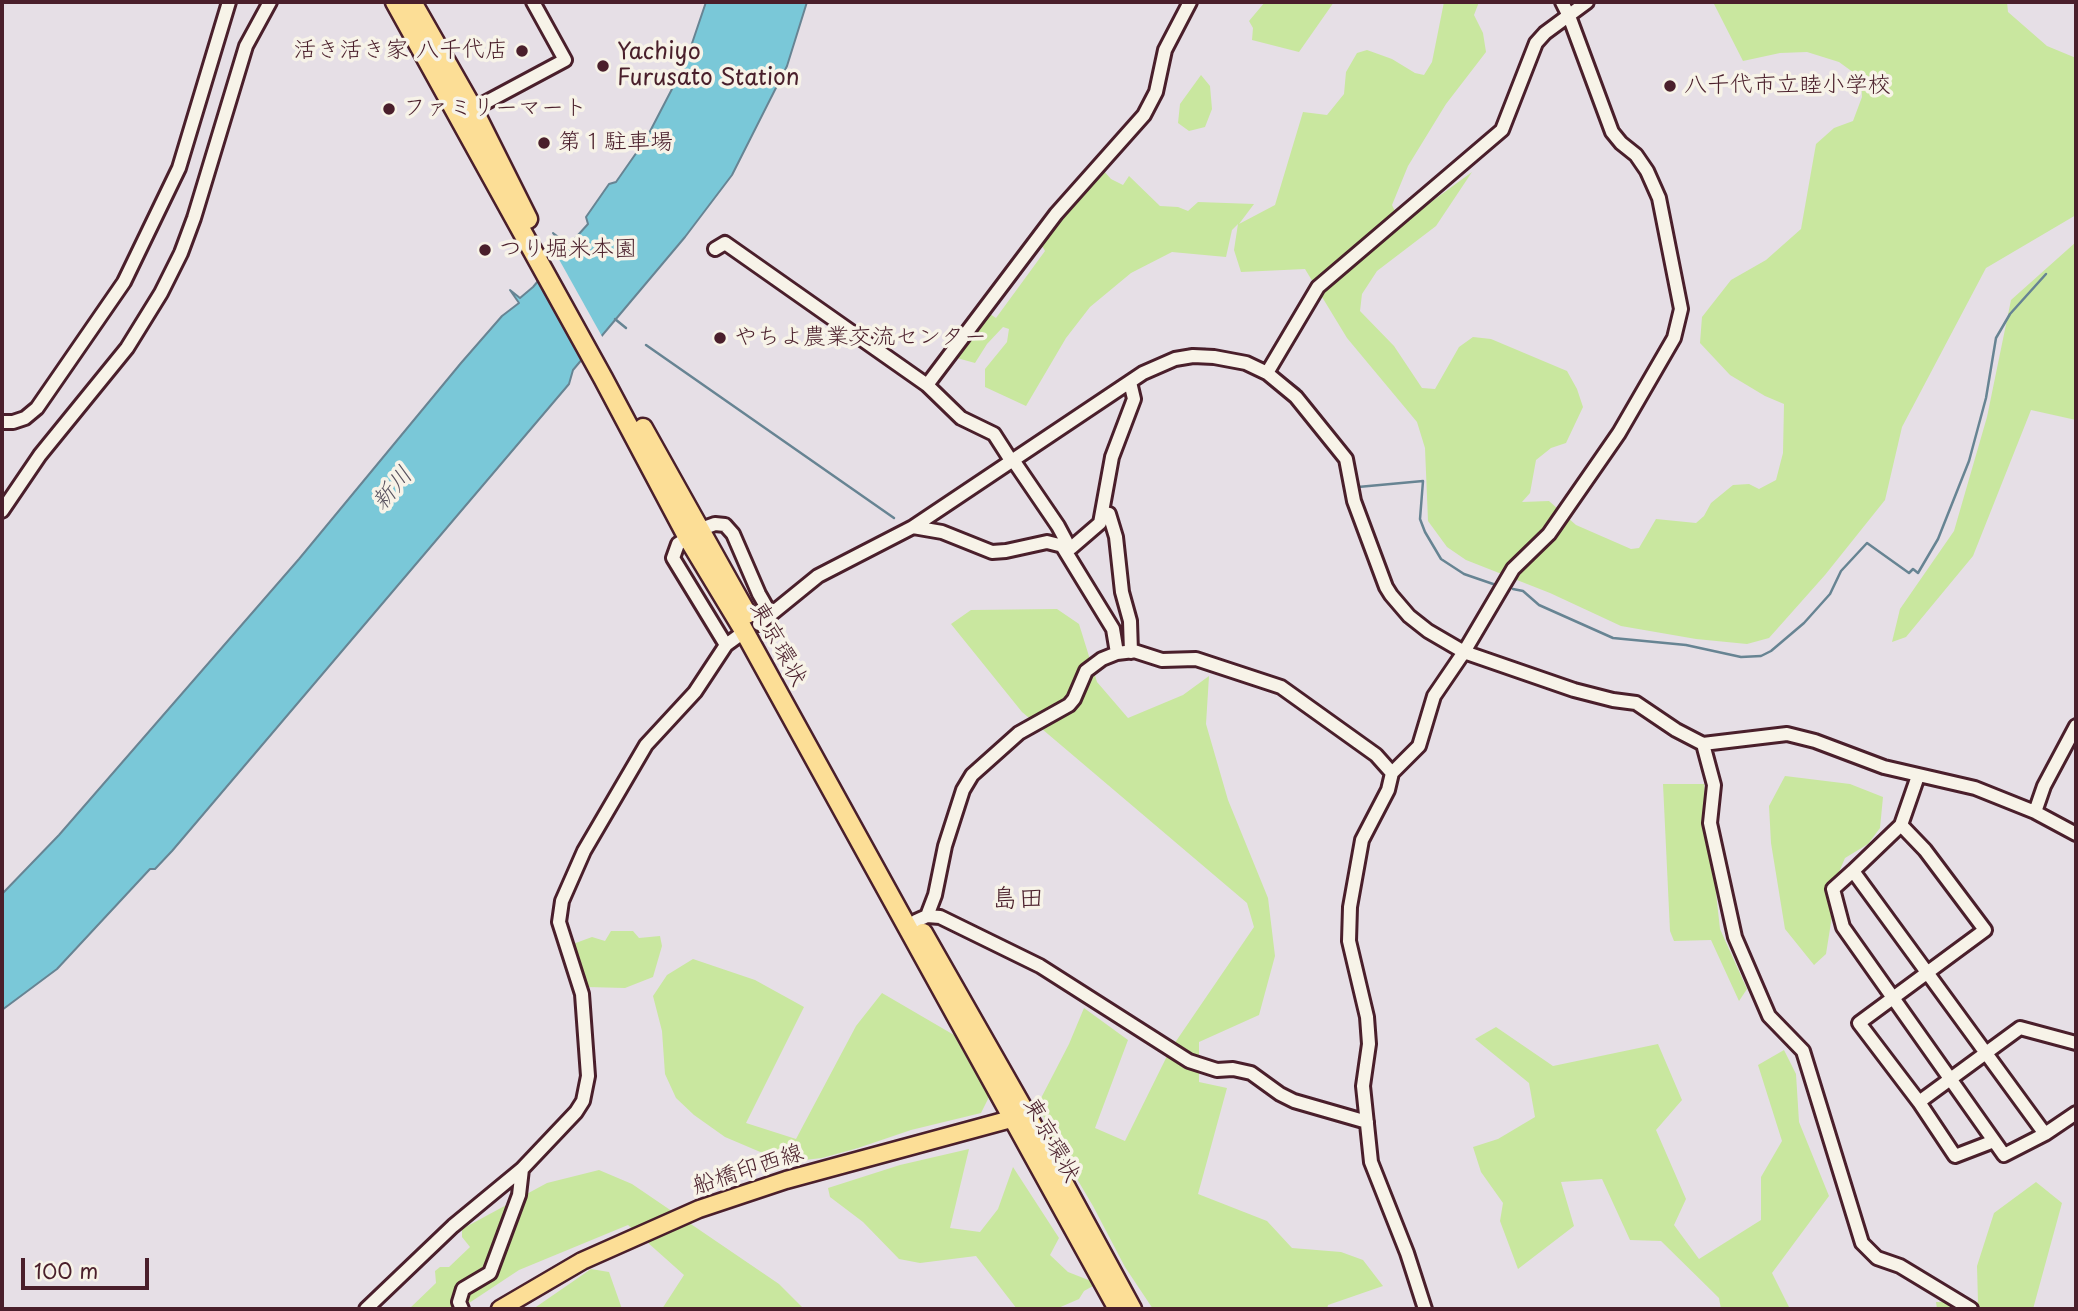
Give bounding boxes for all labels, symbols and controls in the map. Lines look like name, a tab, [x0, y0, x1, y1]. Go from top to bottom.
place label: 活き活き家 八千代店	[294, 37, 508, 65]
place label: Yachiyo Furusato Station	[617, 39, 800, 93]
marker: 活き活き家 八千代店	[514, 43, 530, 59]
marker: Yachiyo Furusato Station	[595, 58, 611, 74]
place label: 八千代市立睦小学校	[1684, 72, 1891, 100]
marker: 八千代市立睦小学校	[1662, 78, 1678, 94]
place label: ファミリーマート	[403, 95, 587, 123]
marker: ファミリーマート	[381, 101, 397, 117]
place label: 第１駐車場	[558, 129, 673, 157]
marker: 第１駐車場	[536, 135, 552, 151]
place label: つり堀米本園	[499, 236, 637, 264]
marker: つり堀米本園	[477, 242, 493, 258]
place label: やちよ農業交流センター	[734, 324, 987, 352]
marker: やちよ農業交流センター	[712, 330, 728, 346]
water label: 新川	[367, 461, 419, 517]
street label: 東京環状	[744, 597, 812, 691]
district label: 島田	[992, 884, 1044, 916]
street label: 東京環状	[1017, 1093, 1085, 1187]
street label: 船橋印西線	[689, 1139, 807, 1201]
scale bar	[24, 1244, 152, 1288]
text: 100 m	[34, 1254, 98, 1286]

